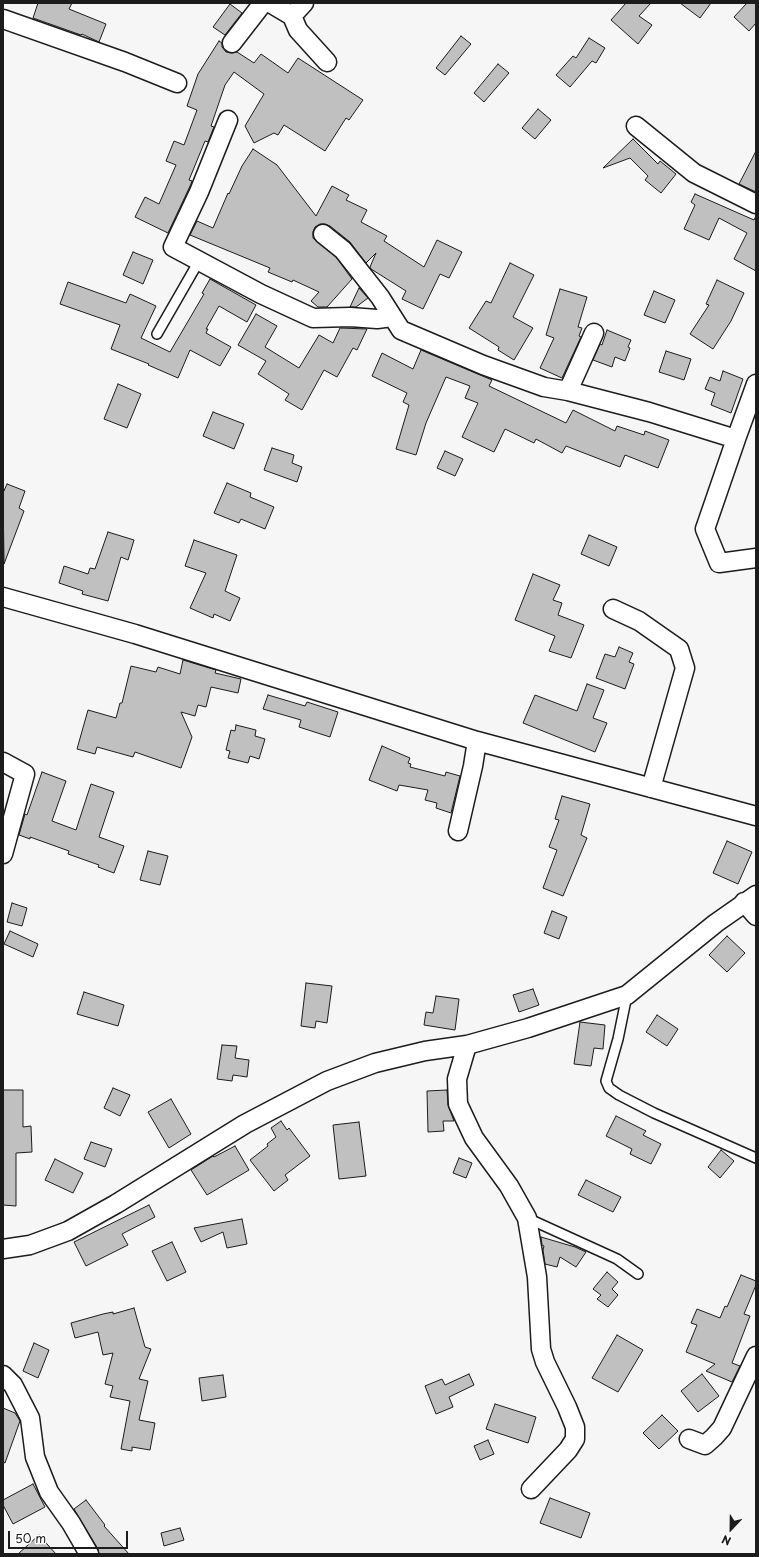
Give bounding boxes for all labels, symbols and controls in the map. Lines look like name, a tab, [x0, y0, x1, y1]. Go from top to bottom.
north arrow	[711, 1509, 751, 1549]
scale bar	[10, 1523, 130, 1549]
text: 50 m	[15, 1529, 46, 1547]
text: N	[719, 1531, 734, 1550]

